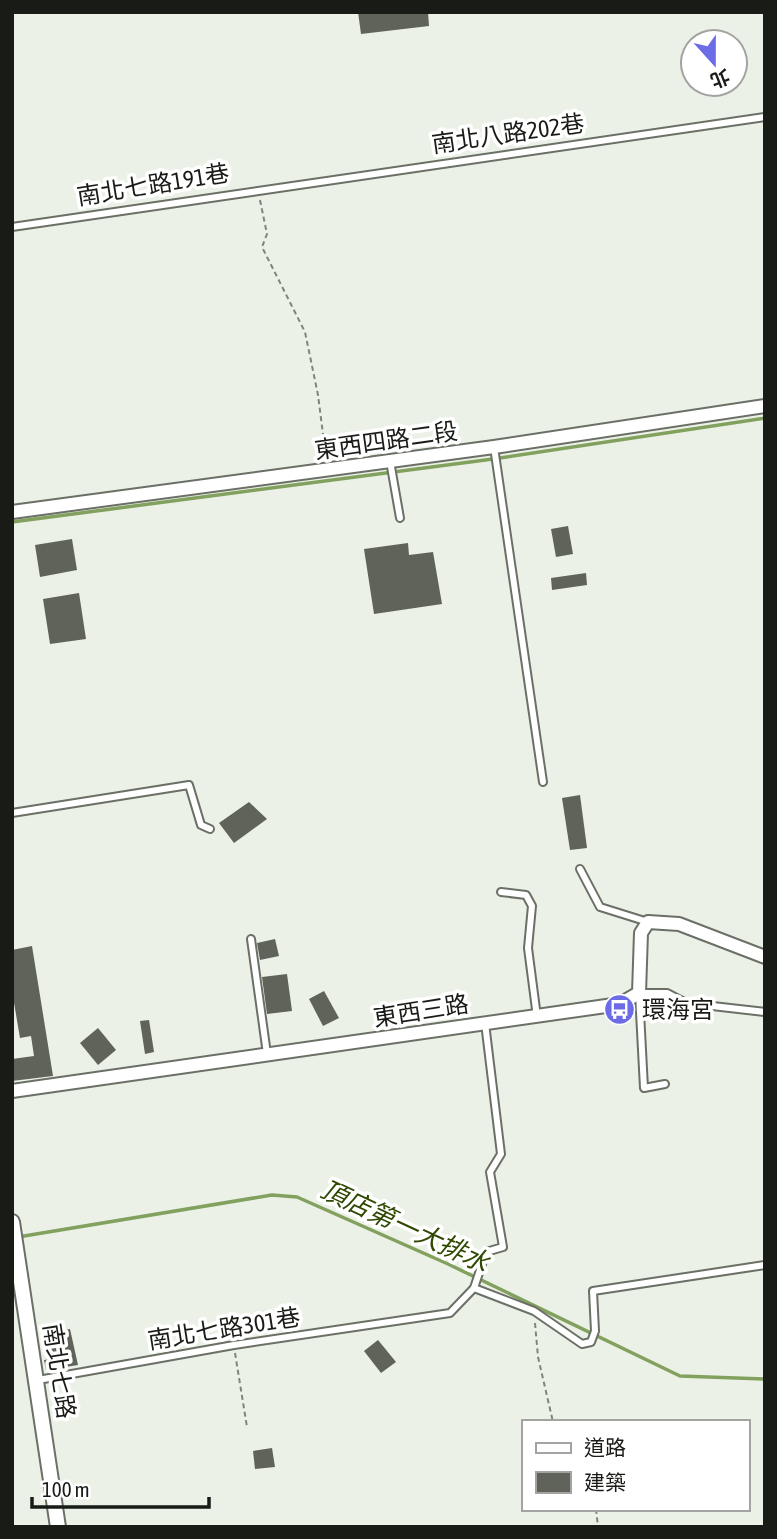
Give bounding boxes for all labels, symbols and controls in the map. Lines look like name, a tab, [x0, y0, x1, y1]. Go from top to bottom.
north arrow	[679, 28, 749, 98]
text: 北	[707, 65, 733, 93]
street label: 南北八路202巷	[430, 109, 586, 158]
street label: 南北七路191巷	[75, 159, 231, 210]
street label: 東西四路二段	[313, 417, 459, 464]
street label: 東西三路	[371, 990, 470, 1031]
bus stop icon: 環海宮	[602, 993, 636, 1027]
place label: 環海宮	[642, 996, 714, 1023]
water label: 頂店第一大排水	[316, 1174, 495, 1278]
street label: 南北七路301巷	[146, 1303, 302, 1354]
street label: 南北七路	[39, 1321, 80, 1420]
legend	[522, 1420, 749, 1511]
text: 道路	[584, 1435, 626, 1459]
scale bar	[32, 1466, 208, 1510]
text: 建築	[584, 1470, 626, 1494]
text: 100 m	[42, 1477, 90, 1501]

